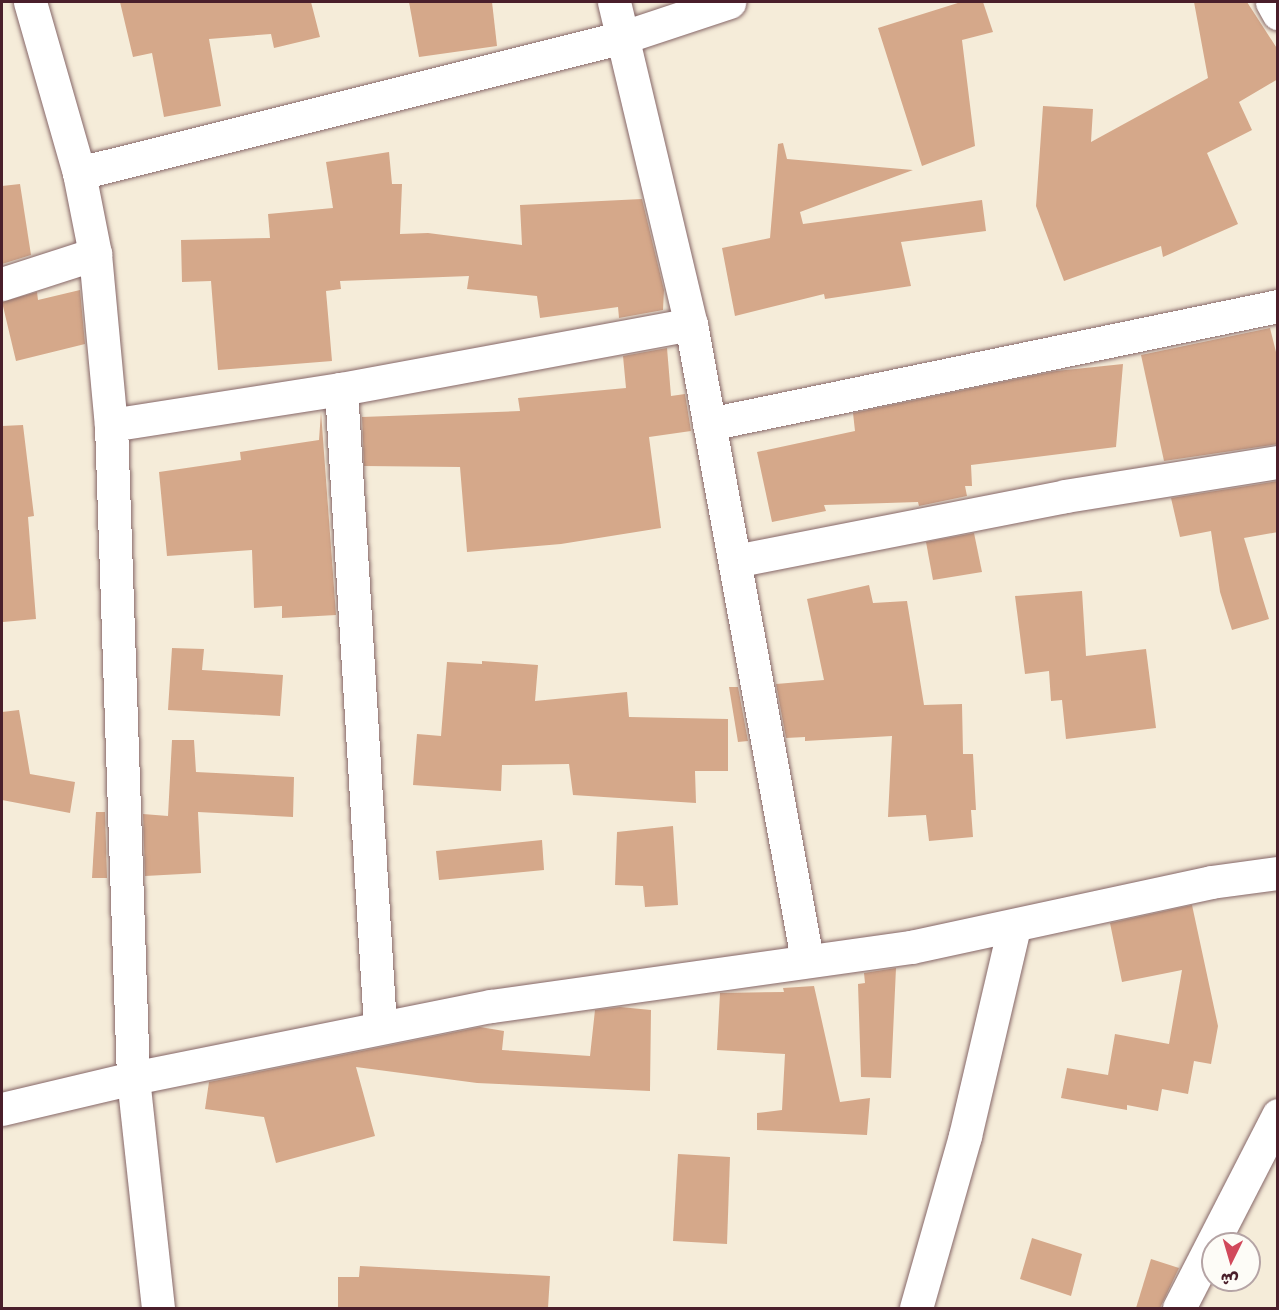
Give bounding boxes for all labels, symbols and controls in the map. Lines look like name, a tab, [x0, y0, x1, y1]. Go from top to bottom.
north arrow	[1201, 1232, 1261, 1292]
text: ش	[1220, 1268, 1239, 1289]

